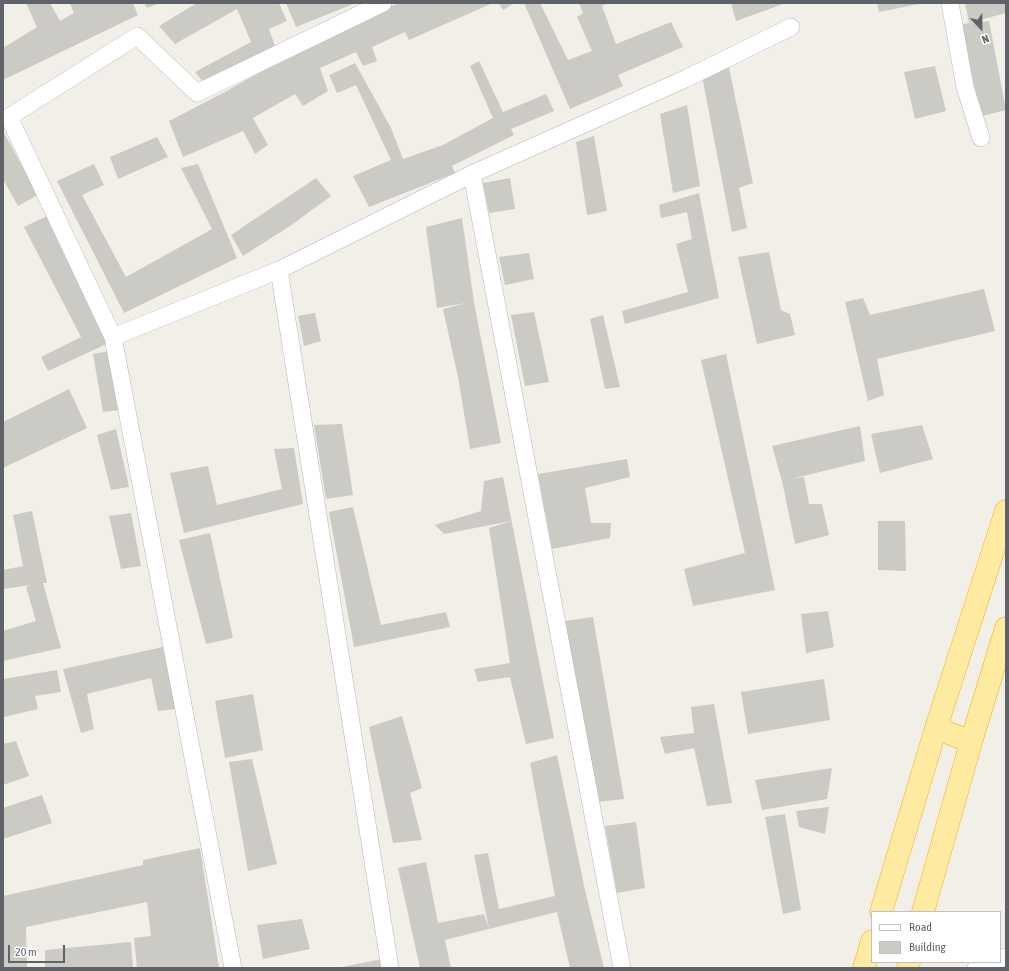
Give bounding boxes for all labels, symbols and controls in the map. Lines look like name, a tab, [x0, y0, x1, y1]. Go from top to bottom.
north arrow	[961, 8, 1001, 48]
text: N	[980, 32, 991, 46]
legend	[871, 911, 1001, 963]
text: Road	[909, 920, 932, 934]
scale bar	[10, 937, 67, 963]
text: Building	[909, 940, 946, 954]
text: 20 m	[15, 945, 37, 959]

